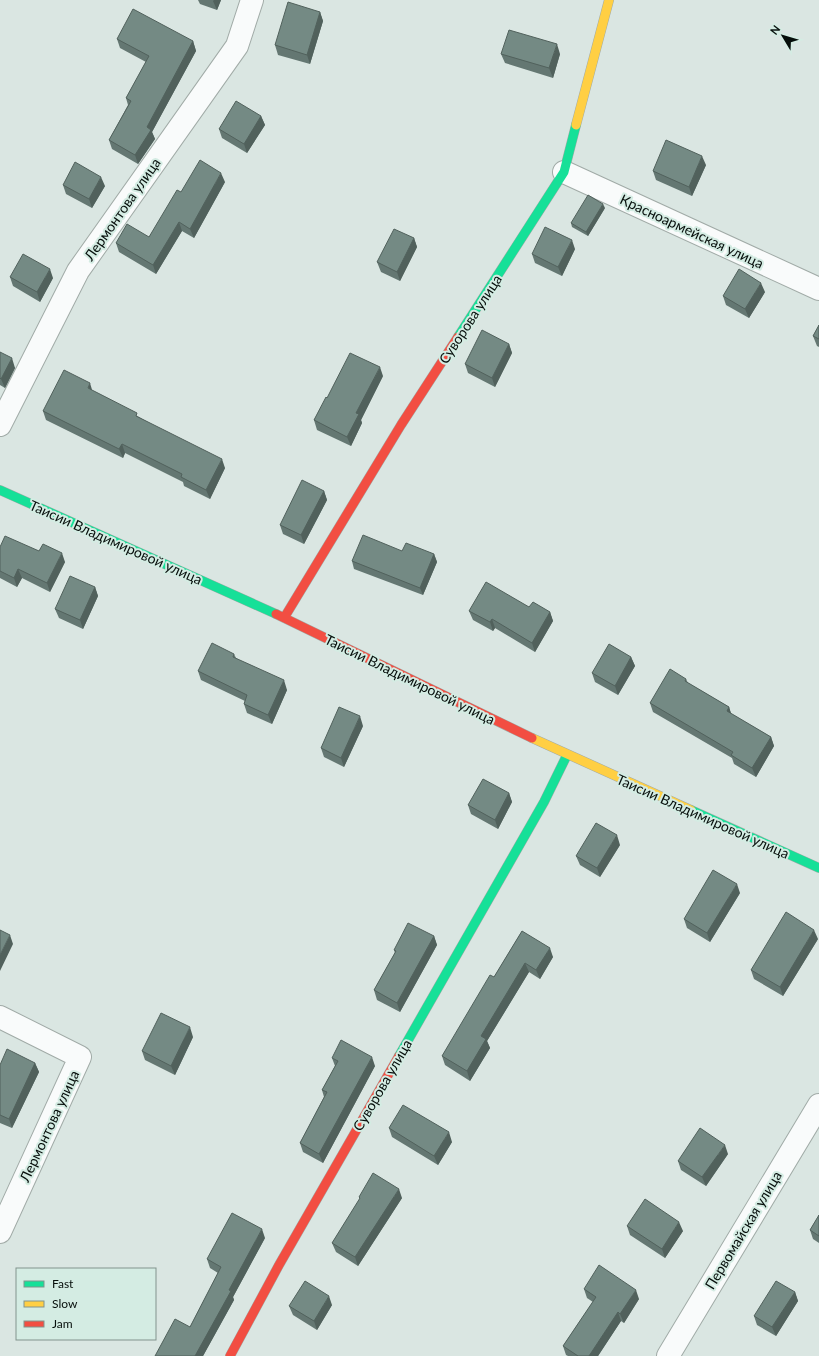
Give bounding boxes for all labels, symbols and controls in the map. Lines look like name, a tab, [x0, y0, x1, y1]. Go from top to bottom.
north arrow	[763, 16, 803, 56]
text: N	[767, 22, 782, 37]
street label: Лермонтова улица	[80, 154, 164, 264]
street label: Красноармейская улица	[618, 190, 766, 272]
street label: Суворова улица	[435, 271, 505, 367]
street label: Таисии Владимировой улица	[27, 496, 205, 588]
street label: Таисии Владимировой улица	[322, 630, 498, 728]
street label: Таисии Владимировой улица	[614, 770, 792, 862]
street label: Суворова улица	[349, 1036, 415, 1134]
street label: Лермонтова улица	[15, 1067, 82, 1185]
street label: Первомайская улица	[701, 1168, 785, 1292]
legend	[16, 1268, 156, 1340]
text: Fast	[52, 1276, 74, 1291]
text: Slow	[52, 1296, 78, 1311]
text: Jam	[52, 1316, 73, 1331]

